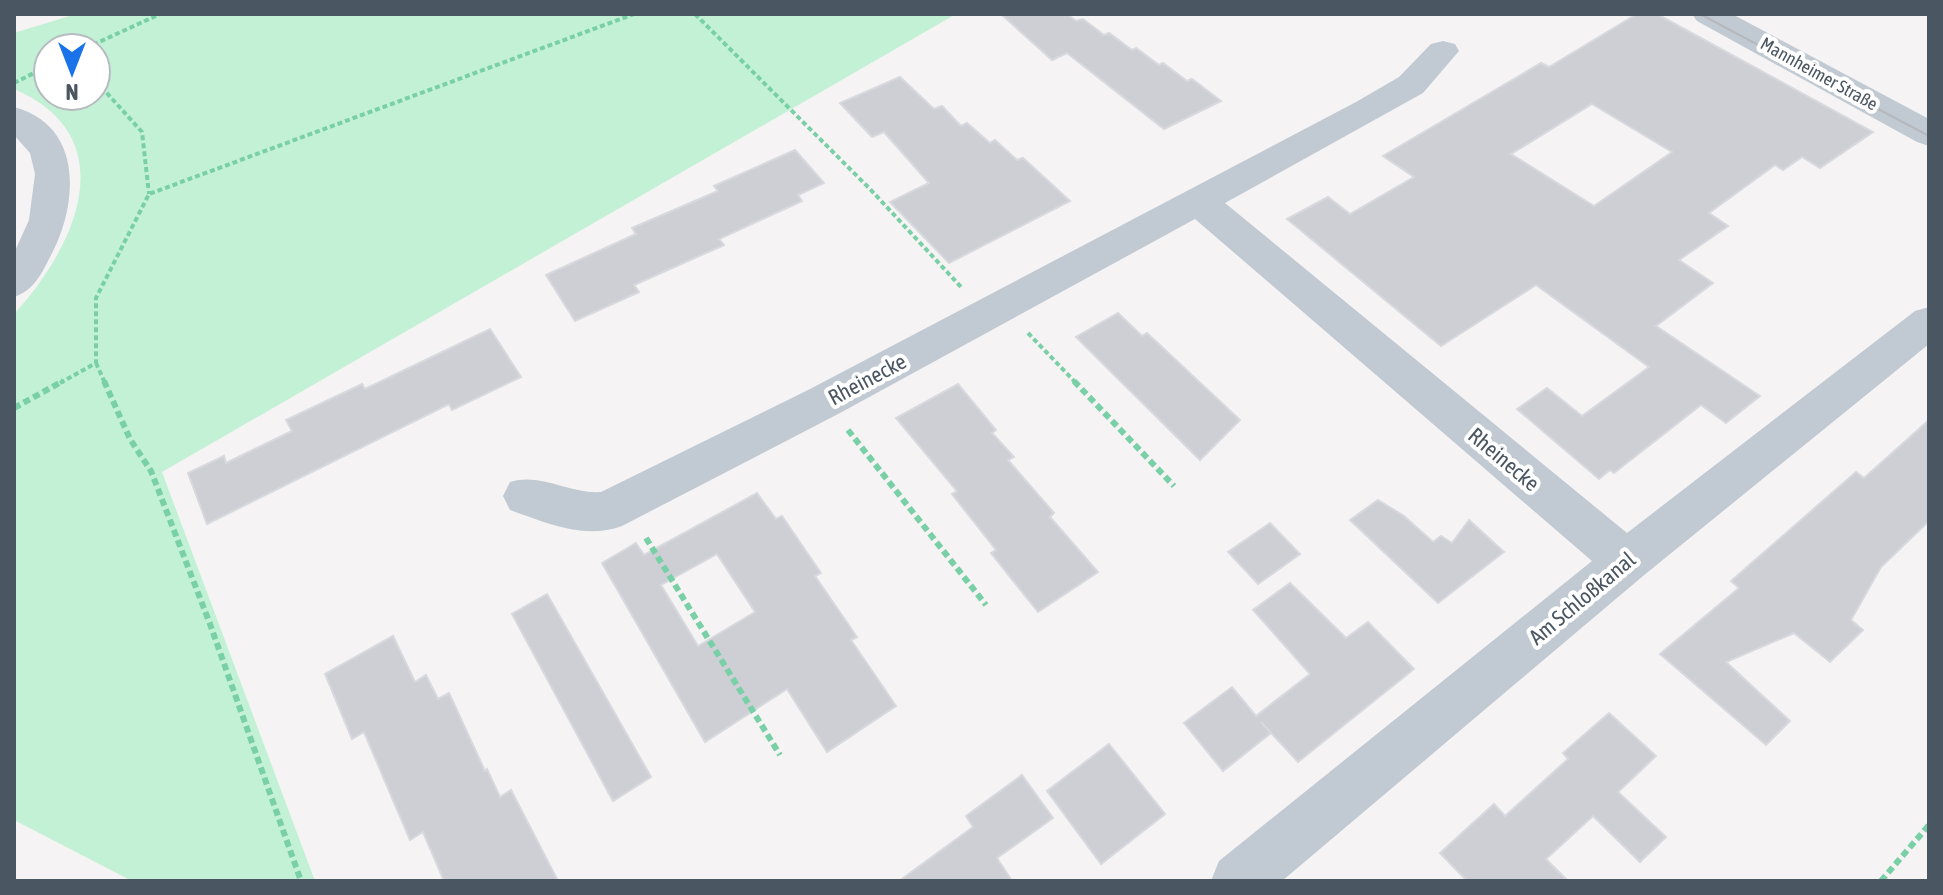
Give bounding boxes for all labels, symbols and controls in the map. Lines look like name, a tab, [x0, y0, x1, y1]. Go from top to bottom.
north arrow	[32, 32, 112, 112]
street label: Mannheimer Straße	[1757, 33, 1881, 114]
text: N	[66, 79, 78, 105]
street label: Rheinecke	[824, 348, 910, 410]
street label: Rheinecke	[1463, 422, 1545, 496]
street label: Am Schloßkanal	[1524, 546, 1641, 650]

